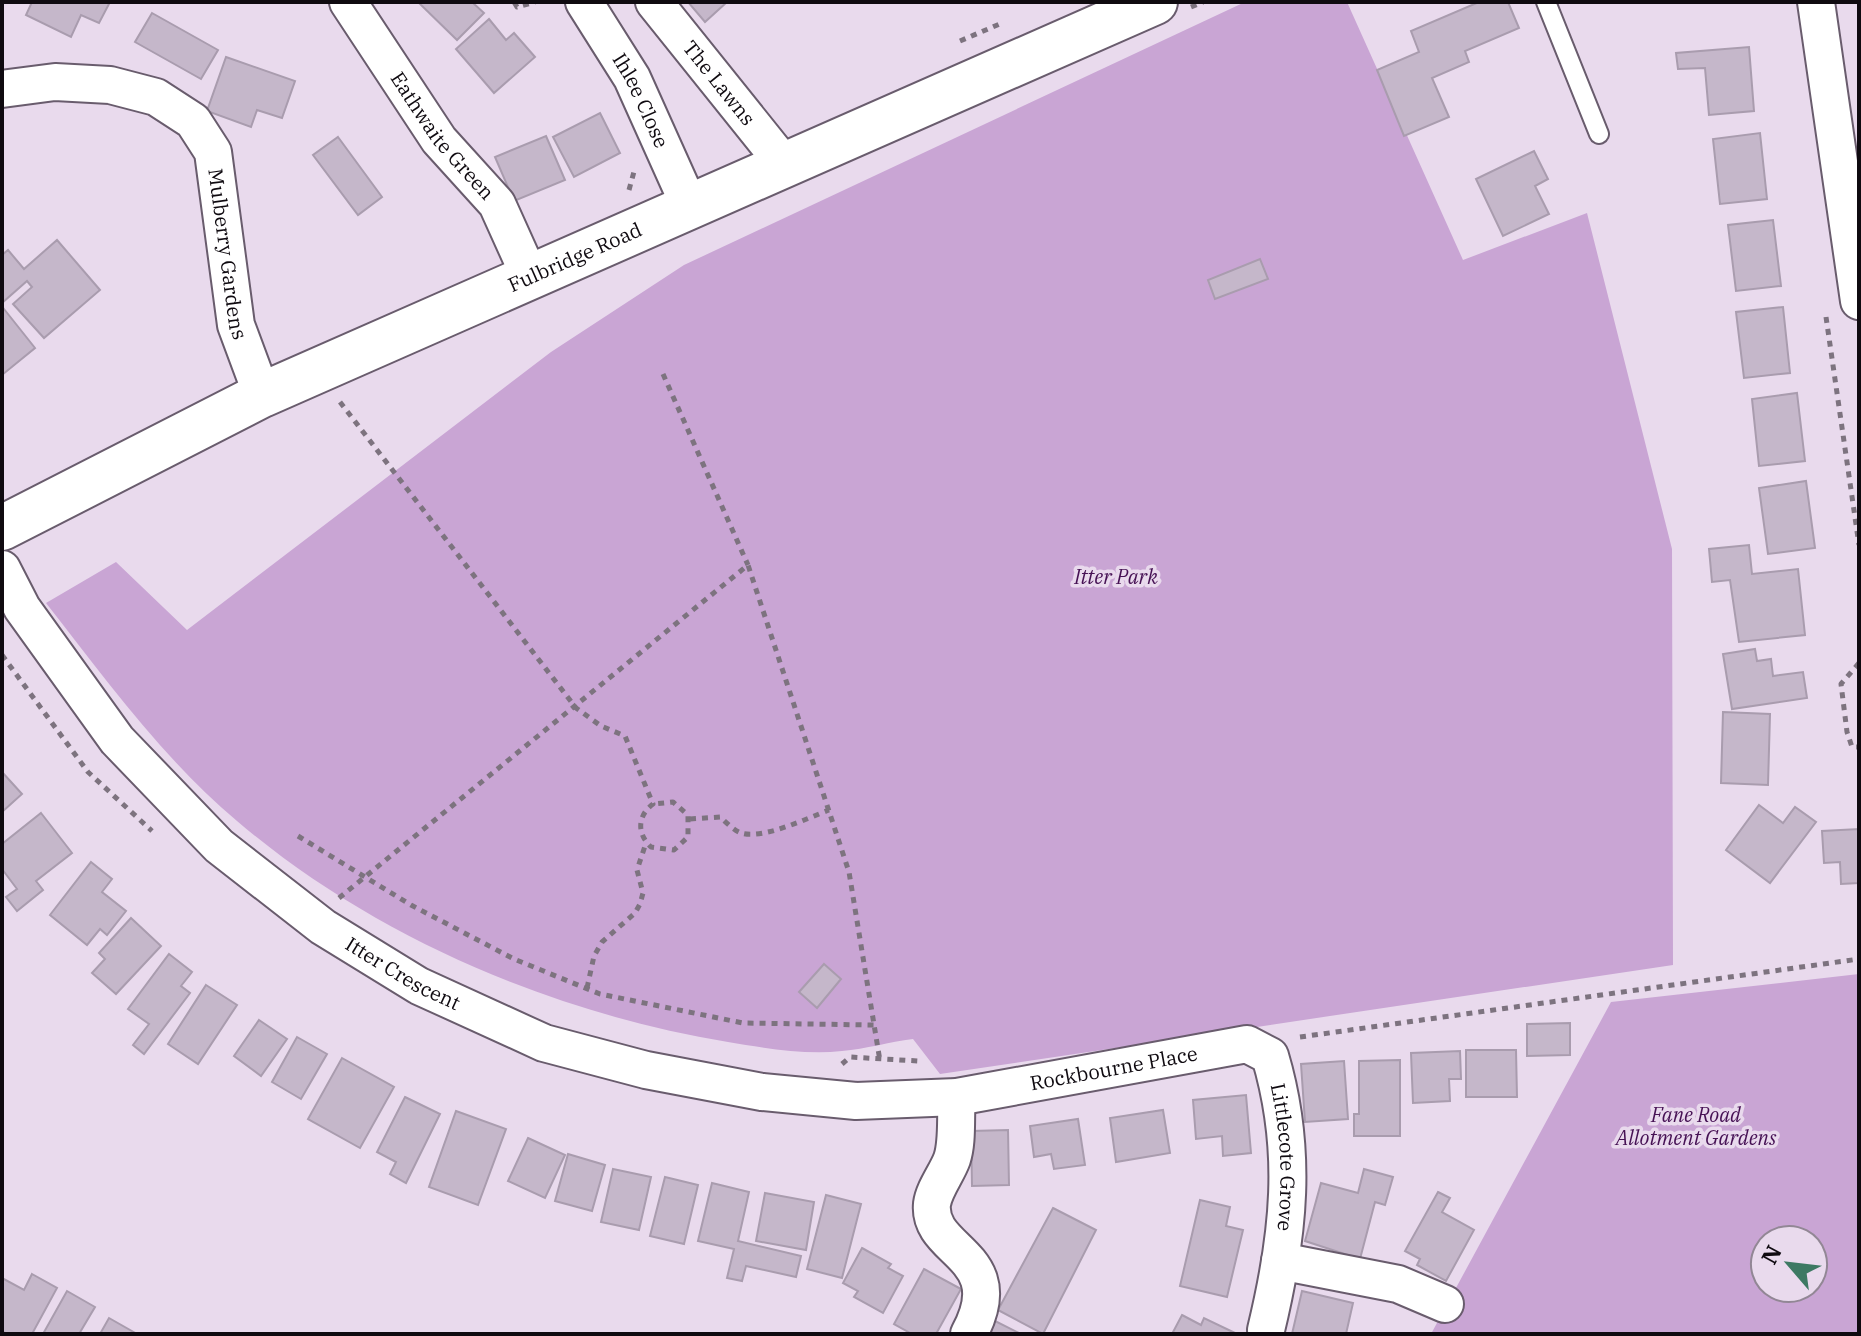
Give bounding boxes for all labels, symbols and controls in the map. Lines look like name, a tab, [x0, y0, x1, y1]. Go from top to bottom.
street label: The Lawns	[677, 35, 762, 131]
street label: Ihlee Close	[607, 48, 676, 152]
street label: Eathwaite Green	[385, 66, 501, 206]
street label: Mulberry Gardens	[202, 167, 254, 343]
street label: Fulbridge Road	[504, 216, 646, 298]
park label: Itter Park	[1073, 563, 1158, 590]
street label: Itter Crescent	[341, 930, 465, 1016]
street label: Rockbourne Place	[1028, 1039, 1200, 1096]
street label: Littlecote Grove	[1265, 1081, 1301, 1233]
park label: Fane Road Allotment Gardens	[1614, 1101, 1777, 1151]
north arrow	[1749, 1224, 1829, 1304]
text: N	[1754, 1240, 1788, 1269]

